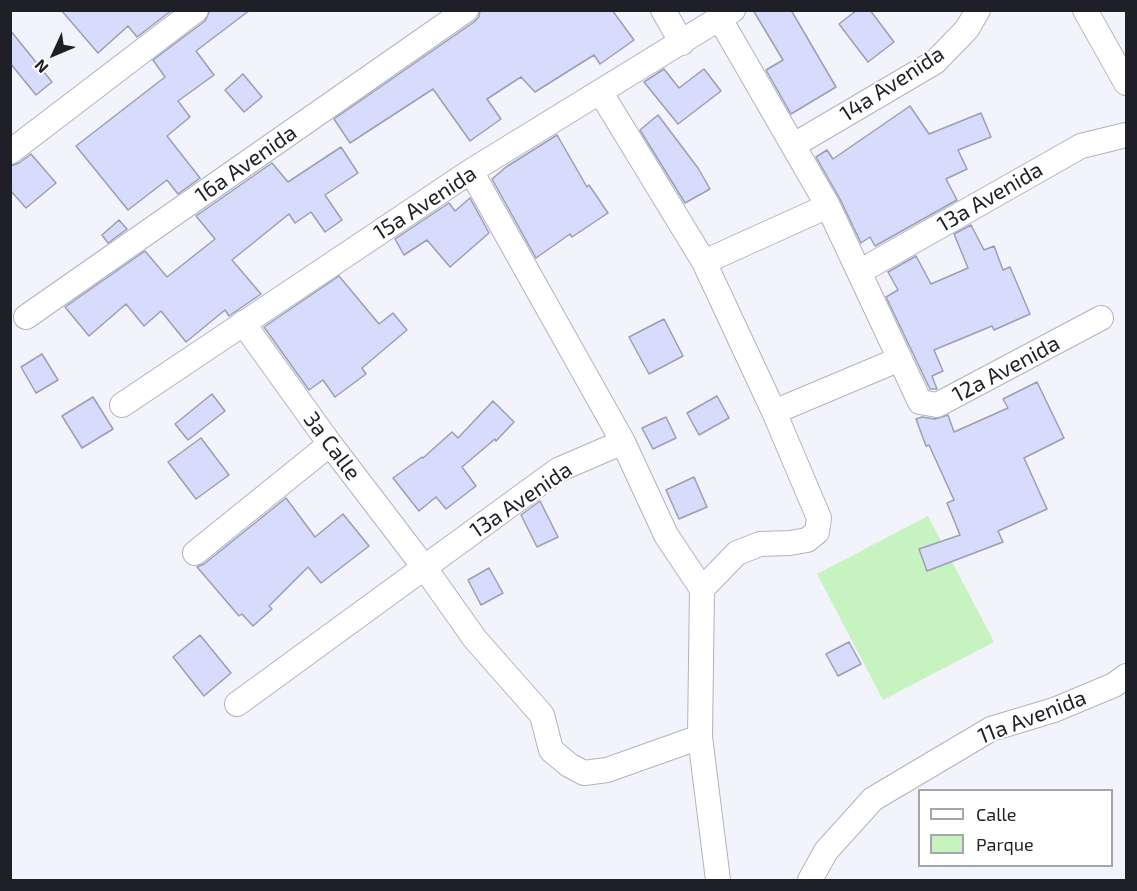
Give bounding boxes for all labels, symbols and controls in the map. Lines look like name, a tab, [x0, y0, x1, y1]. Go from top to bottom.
north arrow	[24, 24, 84, 84]
street label: 14a Avenida	[835, 41, 949, 127]
text: N	[30, 56, 52, 78]
street label: 16a Avenida	[190, 119, 302, 209]
street label: 13a Avenida	[933, 156, 1047, 238]
street label: 15a Avenida	[369, 160, 481, 246]
street label: 12a Avenida	[948, 330, 1064, 408]
street label: 3a Calle	[298, 407, 366, 485]
street label: 13a Avenida	[465, 456, 577, 544]
street label: 11a Avenida	[974, 684, 1090, 750]
legend	[918, 789, 1113, 867]
text: Calle	[976, 803, 1017, 825]
text: Parque	[976, 833, 1034, 855]

